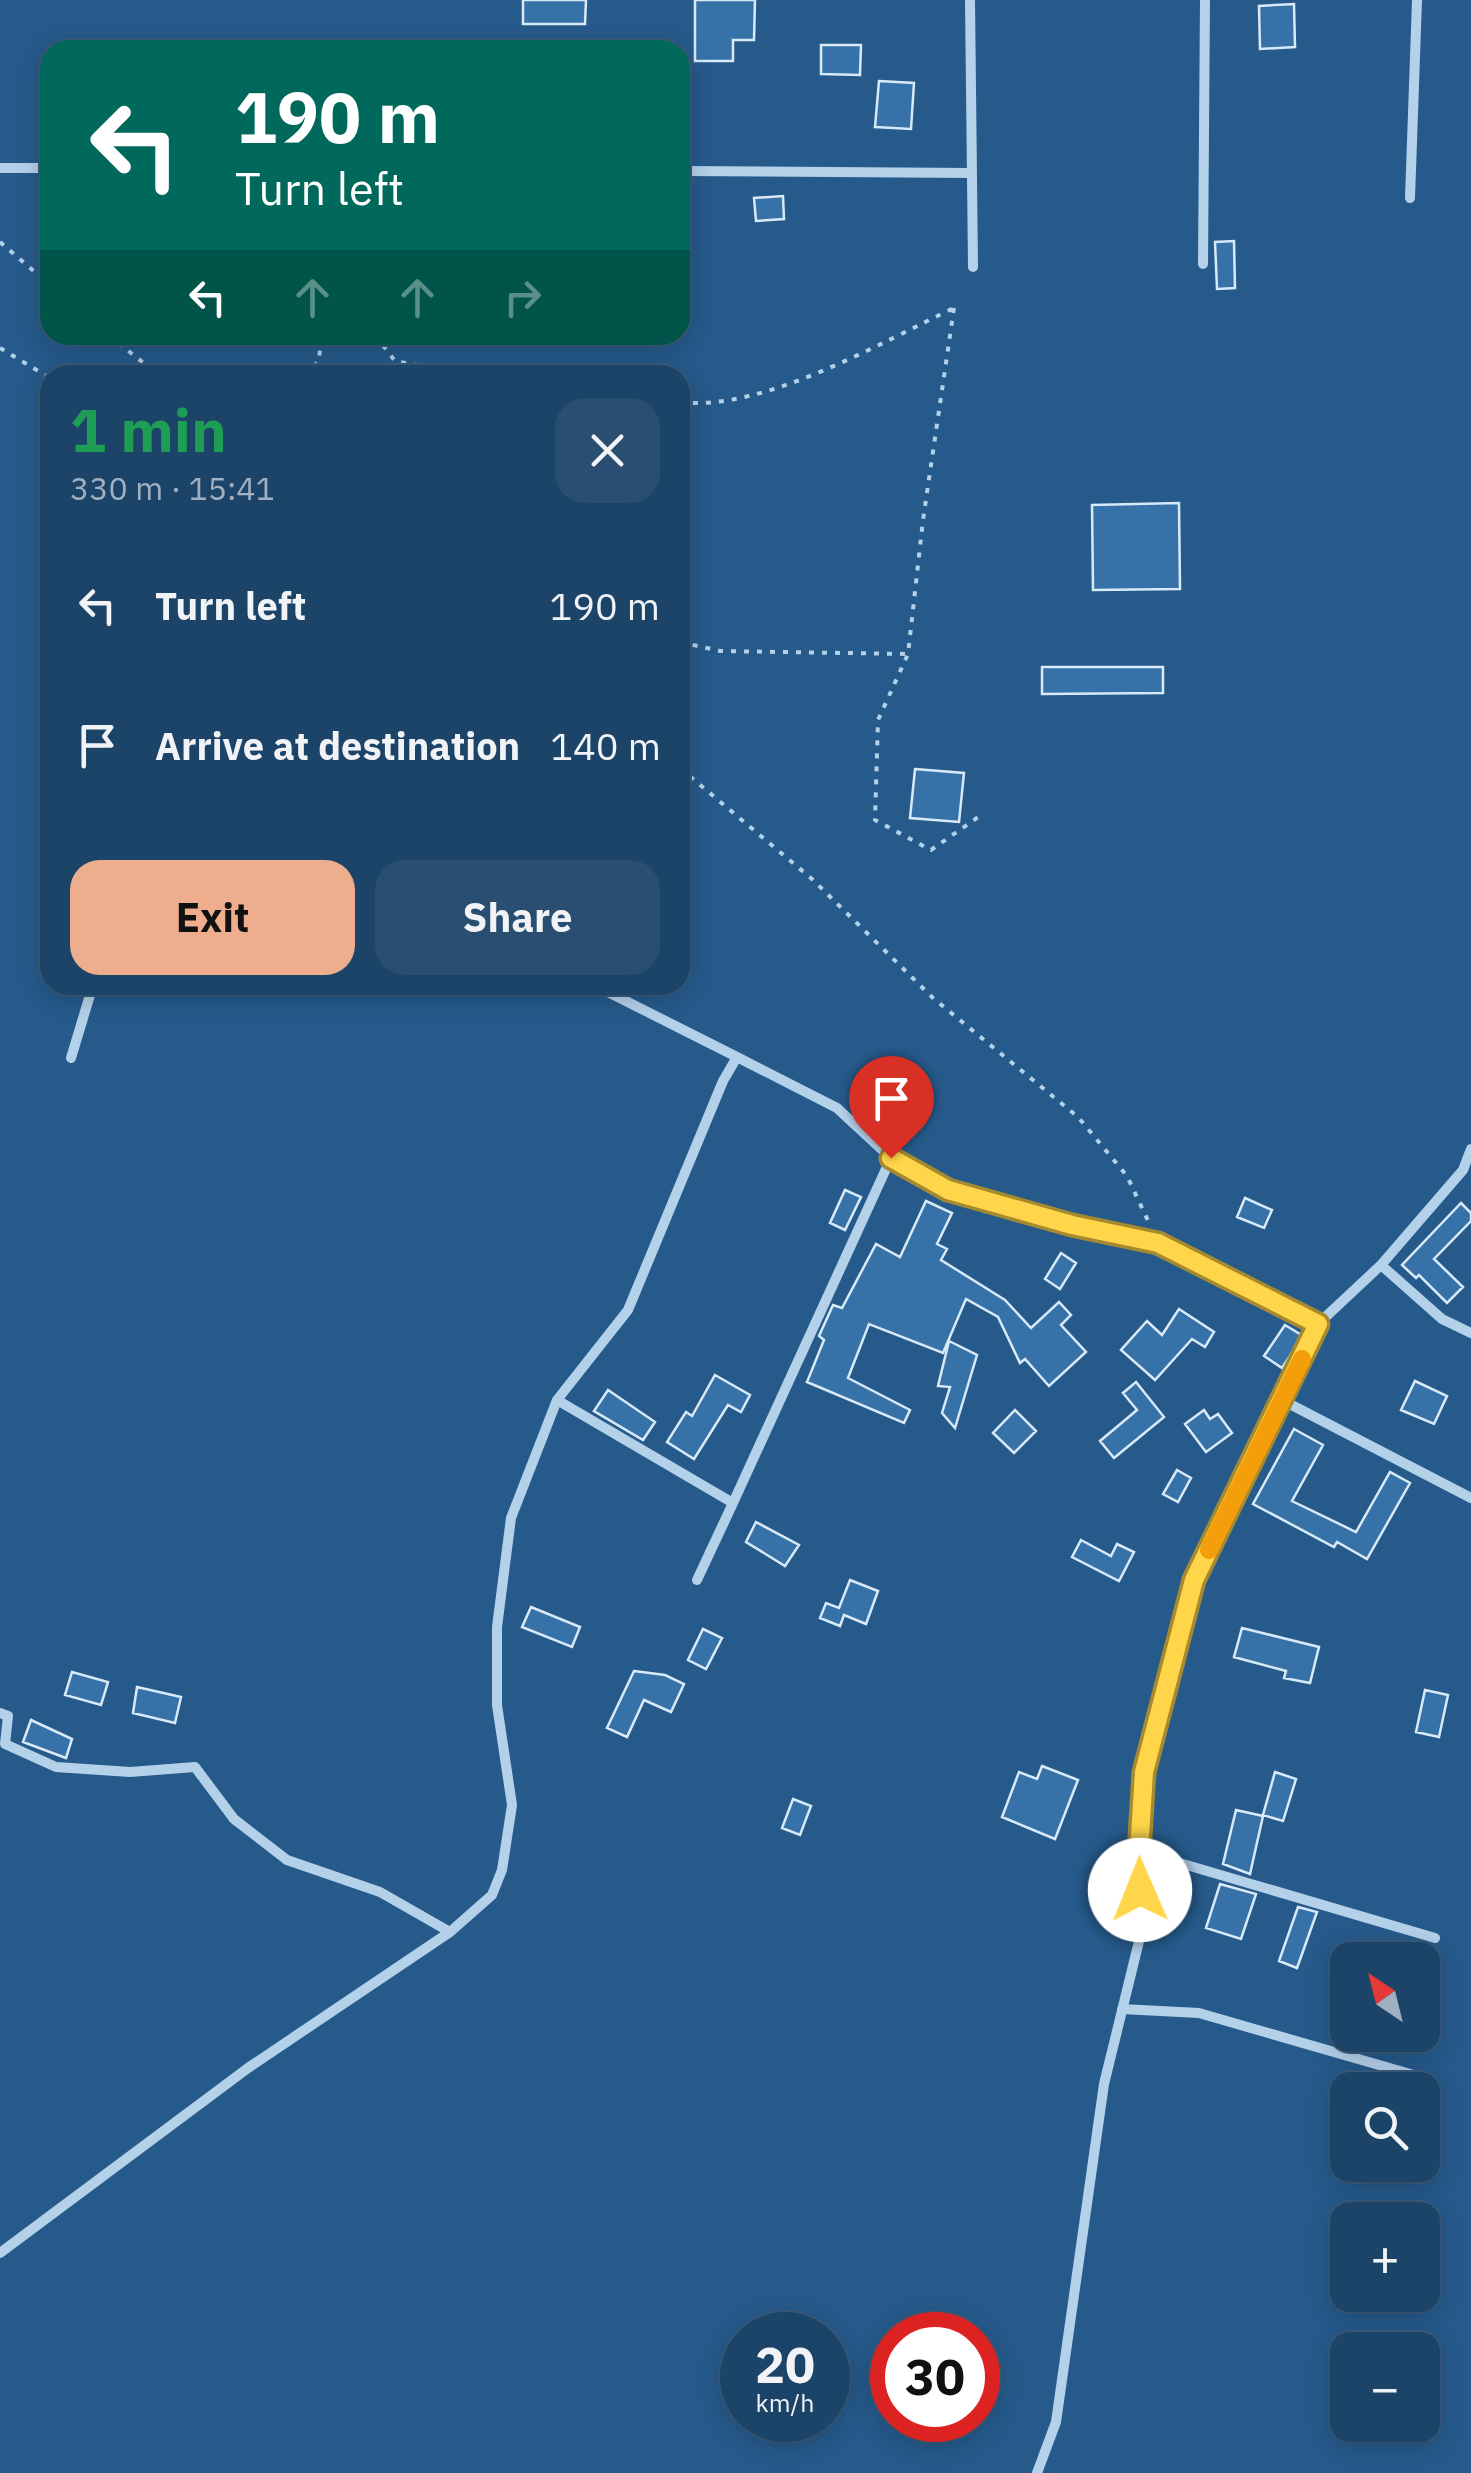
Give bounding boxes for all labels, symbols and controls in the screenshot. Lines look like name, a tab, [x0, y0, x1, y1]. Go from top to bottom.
text: 190 m	[235, 71, 440, 162]
icon: left	[70, 80, 200, 210]
text: Turn left	[235, 159, 404, 217]
icon: left	[180, 270, 235, 325]
icon: ahead	[285, 270, 340, 325]
icon: ahead	[390, 270, 445, 325]
icon: right	[495, 270, 550, 325]
text: 1 min	[70, 390, 227, 469]
button: close	[555, 398, 660, 503]
text: 330 m · 15:41	[70, 467, 275, 509]
icon: left	[70, 578, 125, 633]
text: Turn left	[155, 581, 306, 630]
text: 190 m	[549, 581, 660, 630]
icon: arrive	[70, 718, 125, 773]
text: Arrive at destination	[155, 721, 520, 770]
text: 140 m	[550, 721, 661, 770]
button: Exit	[70, 860, 355, 975]
button: Share	[375, 860, 660, 975]
pin	[849, 1056, 934, 1159]
icon: arrive	[864, 1071, 919, 1126]
position arrow	[1088, 1838, 1192, 1942]
north arrow	[1330, 1942, 1440, 2052]
map controls	[1330, 1942, 1440, 2442]
button: search	[1330, 2072, 1440, 2182]
button: +	[1330, 2202, 1440, 2312]
speed limit sign: 30	[870, 2312, 1000, 2442]
text: 20	[755, 2332, 815, 2397]
button: −	[1330, 2332, 1440, 2442]
text: km/h	[756, 2386, 814, 2419]

